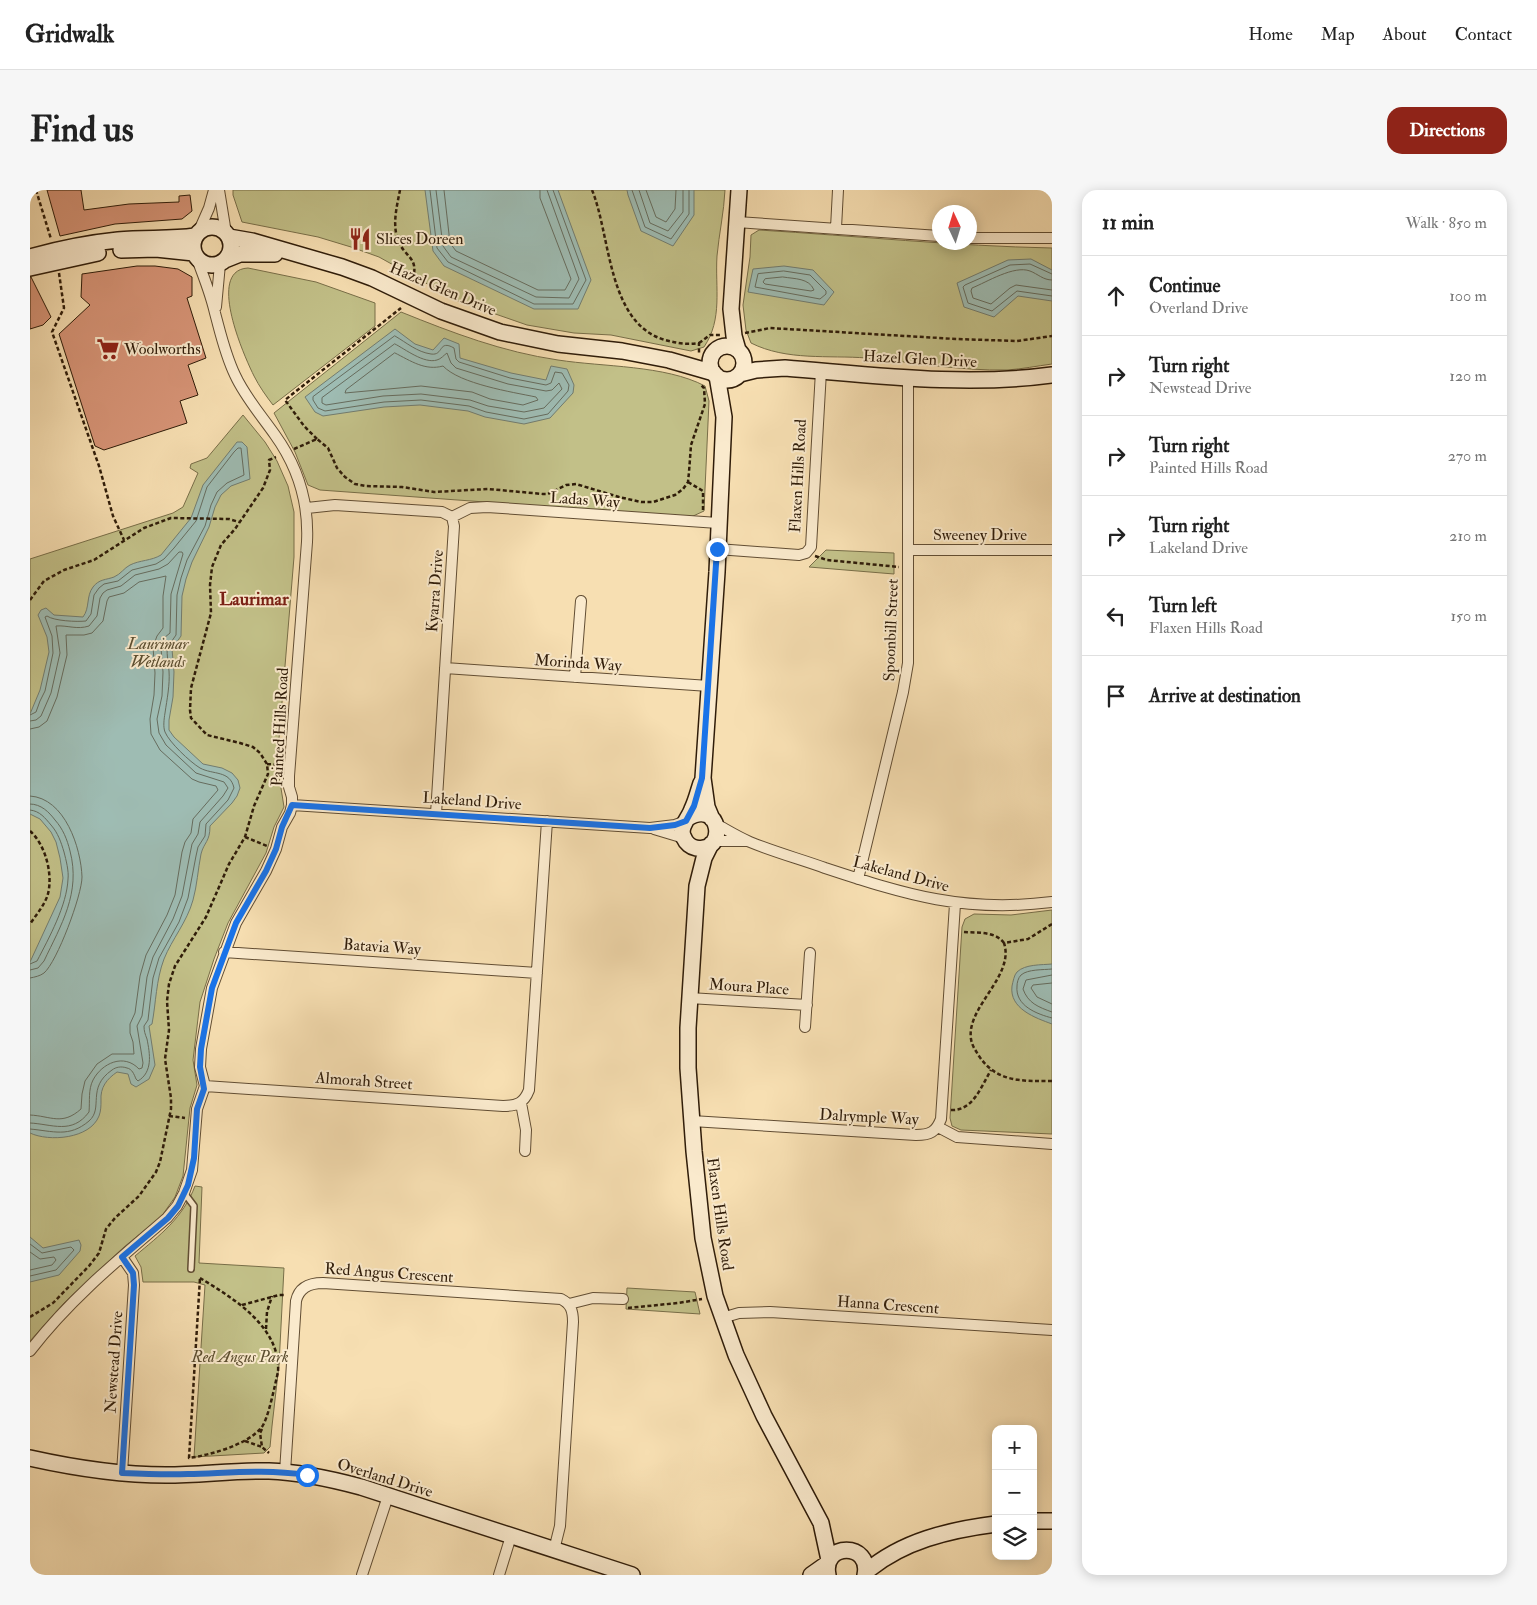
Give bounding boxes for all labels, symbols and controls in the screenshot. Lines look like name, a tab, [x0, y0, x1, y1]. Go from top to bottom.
text: Gridwalk	[25, 19, 114, 50]
text: Home	[1248, 23, 1293, 46]
text: Map	[1321, 23, 1355, 46]
text: About	[1383, 23, 1427, 46]
text: Contact	[1455, 23, 1512, 46]
button: Directions	[1387, 107, 1507, 154]
text: Find us	[30, 108, 134, 152]
north arrow	[932, 205, 977, 250]
text: 11 min	[1102, 209, 1154, 236]
text: Walk · 850 m	[1406, 213, 1487, 233]
restaurant icon: Slices Doreen	[347, 226, 373, 252]
place label: Slices Doreen	[376, 229, 463, 249]
street label: Hazel Glen Drive	[387, 258, 500, 321]
text: Continue	[1149, 274, 1220, 298]
icon: ahead	[1102, 282, 1130, 310]
text: 100 m	[1449, 286, 1487, 306]
text: Overland Drive	[1149, 298, 1248, 318]
supermarket icon: Woolworths	[95, 336, 121, 362]
place label: Woolworths	[123, 339, 201, 359]
street label: Hazel Glen Drive	[863, 346, 978, 372]
text: Turn right	[1149, 354, 1229, 378]
icon: right	[1102, 362, 1130, 390]
text: 120 m	[1449, 366, 1487, 386]
text: Newstead Drive	[1149, 378, 1251, 398]
street label: Flaxen Hills Road	[785, 418, 811, 533]
text: Turn right	[1149, 434, 1229, 458]
icon: right	[1102, 442, 1130, 470]
text: 270 m	[1448, 446, 1487, 466]
text: Painted Hills Road	[1149, 458, 1268, 478]
street label: Ladas Way	[549, 488, 621, 512]
text: Turn right	[1149, 514, 1229, 538]
icon: right	[1102, 522, 1130, 550]
street label: Sweeney Drive	[933, 525, 1027, 545]
text: 210 m	[1449, 526, 1487, 546]
route end	[706, 538, 729, 561]
text: Lakeland Drive	[1149, 538, 1248, 558]
street label: Kyarra Drive	[422, 549, 448, 633]
street label: Spoonbill Street	[879, 578, 904, 682]
district label: Laurimar	[219, 588, 289, 611]
text: Turn left	[1149, 594, 1217, 618]
icon: left	[1102, 602, 1130, 630]
text: 150 m	[1450, 606, 1487, 626]
text: Flaxen Hills Road	[1149, 618, 1263, 638]
park label: Laurimar Wetlands	[126, 634, 190, 672]
street label: Morinda Way	[534, 650, 623, 676]
street label: Painted Hills Road	[267, 667, 293, 787]
icon: arrive	[1102, 682, 1130, 710]
text: Arrive at destination	[1149, 684, 1301, 708]
street label: Lakeland Drive	[422, 788, 522, 814]
street label: Lakeland Drive	[851, 852, 952, 897]
street label: Batavia Way	[342, 934, 423, 960]
street label: Moura Place	[708, 974, 790, 1000]
street label: Almorah Street	[314, 1068, 413, 1094]
street label: Dalrymple Way	[819, 1104, 920, 1131]
street label: Flaxen Hills Road	[702, 1156, 738, 1272]
street label: Red Angus Crescent	[324, 1259, 454, 1287]
street label: Hanna Crescent	[836, 1291, 940, 1319]
street label: Newstead Drive	[100, 1310, 128, 1414]
park label: Red Angus Park	[190, 1347, 289, 1367]
map controls	[992, 1425, 1037, 1560]
button: +	[992, 1425, 1037, 1470]
street label: Overland Drive	[335, 1454, 436, 1502]
route start	[296, 1464, 319, 1487]
button: −	[992, 1470, 1037, 1515]
button: layers	[992, 1515, 1037, 1560]

